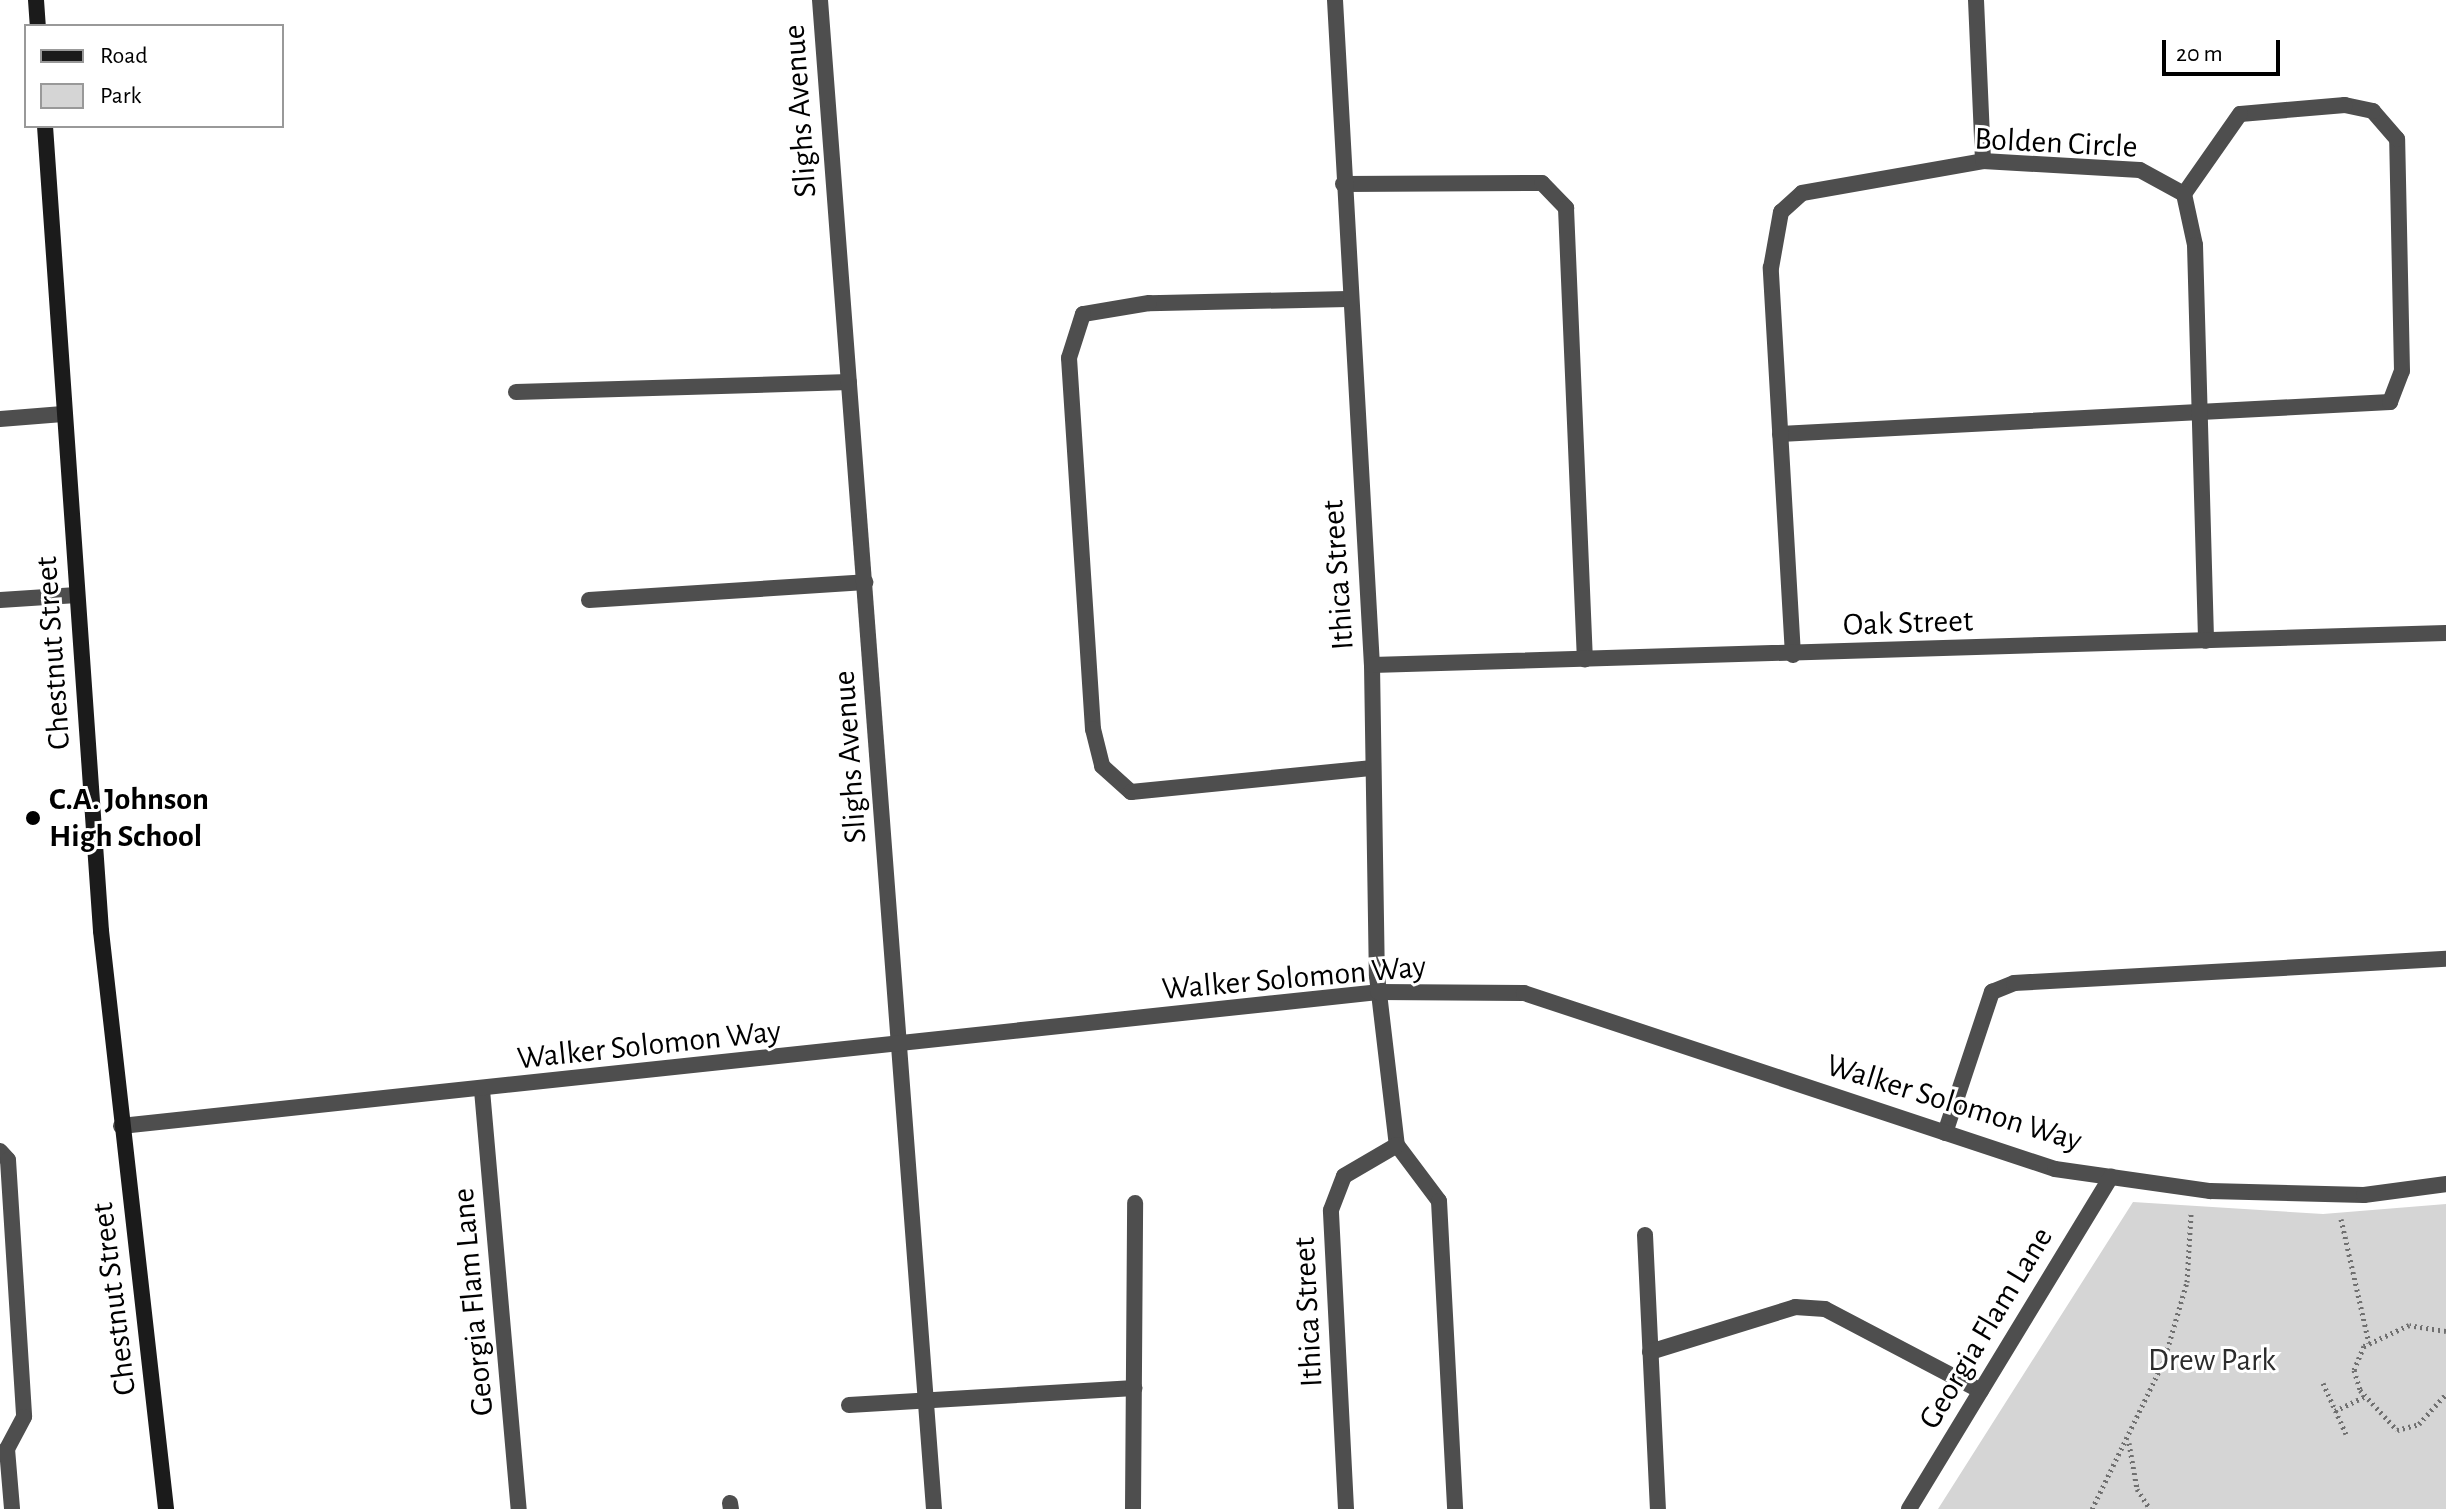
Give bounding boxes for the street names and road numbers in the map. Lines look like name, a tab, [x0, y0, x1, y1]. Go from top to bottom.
street label: Slighs Avenue	[775, 23, 825, 199]
street label: Bolden Circle	[1973, 120, 2139, 166]
street label: Ithica Street	[1314, 499, 1362, 651]
street label: Chestnut Street	[27, 555, 79, 751]
street label: Oak Street	[1842, 602, 1974, 644]
street label: Slighs Avenue	[825, 669, 875, 845]
street label: Walker Solomon Way	[1160, 947, 1428, 1009]
street label: Walker Solomon Way	[515, 1012, 783, 1078]
street label: Walker Solomon Way	[1822, 1046, 2086, 1160]
street label: Georgia Flam Lane	[444, 1186, 502, 1418]
street label: Chestnut Street	[83, 1201, 145, 1397]
street label: Georgia Flam Lane	[1911, 1220, 2061, 1436]
street label: Ithica Street	[1285, 1236, 1331, 1388]

